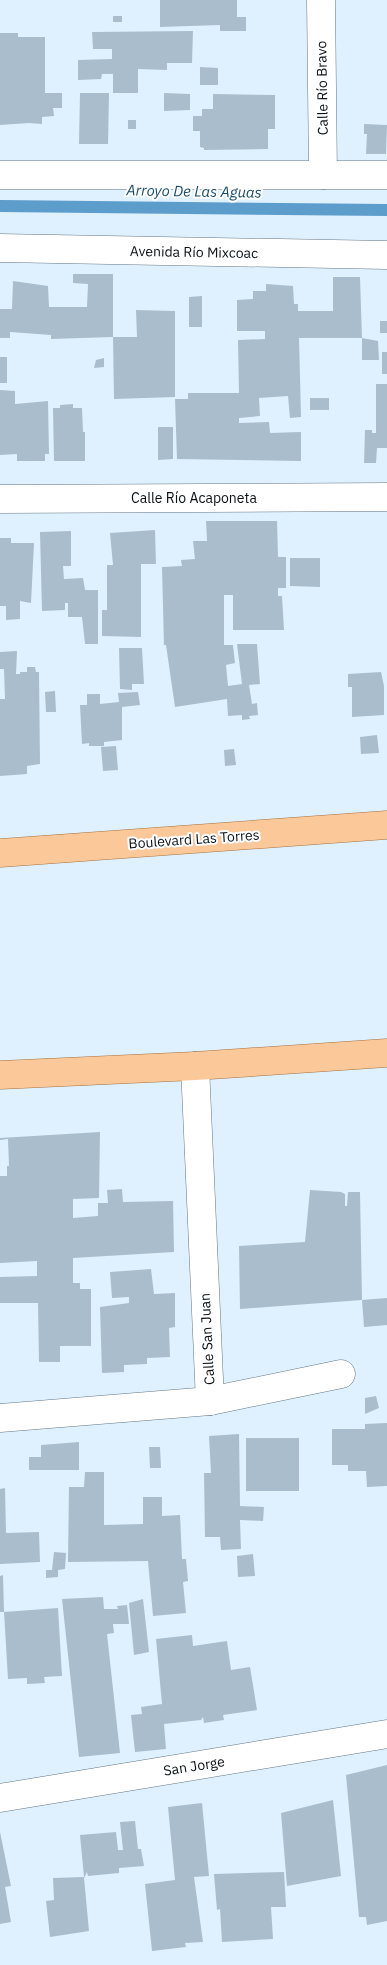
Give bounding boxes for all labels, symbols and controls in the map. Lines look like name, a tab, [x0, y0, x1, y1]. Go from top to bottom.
street label: Calle Río Bravo	[312, 40, 332, 135]
water label: Arroyo De Las Aguas	[125, 180, 262, 202]
street label: Avenida Río Mixcoac	[130, 242, 258, 262]
street label: Calle Río Acaponeta	[131, 489, 257, 507]
street label: Boulevard Las Torres	[128, 825, 260, 853]
street label: Calle San Juan	[196, 1293, 218, 1385]
street label: San Jorge	[162, 1752, 226, 1780]

